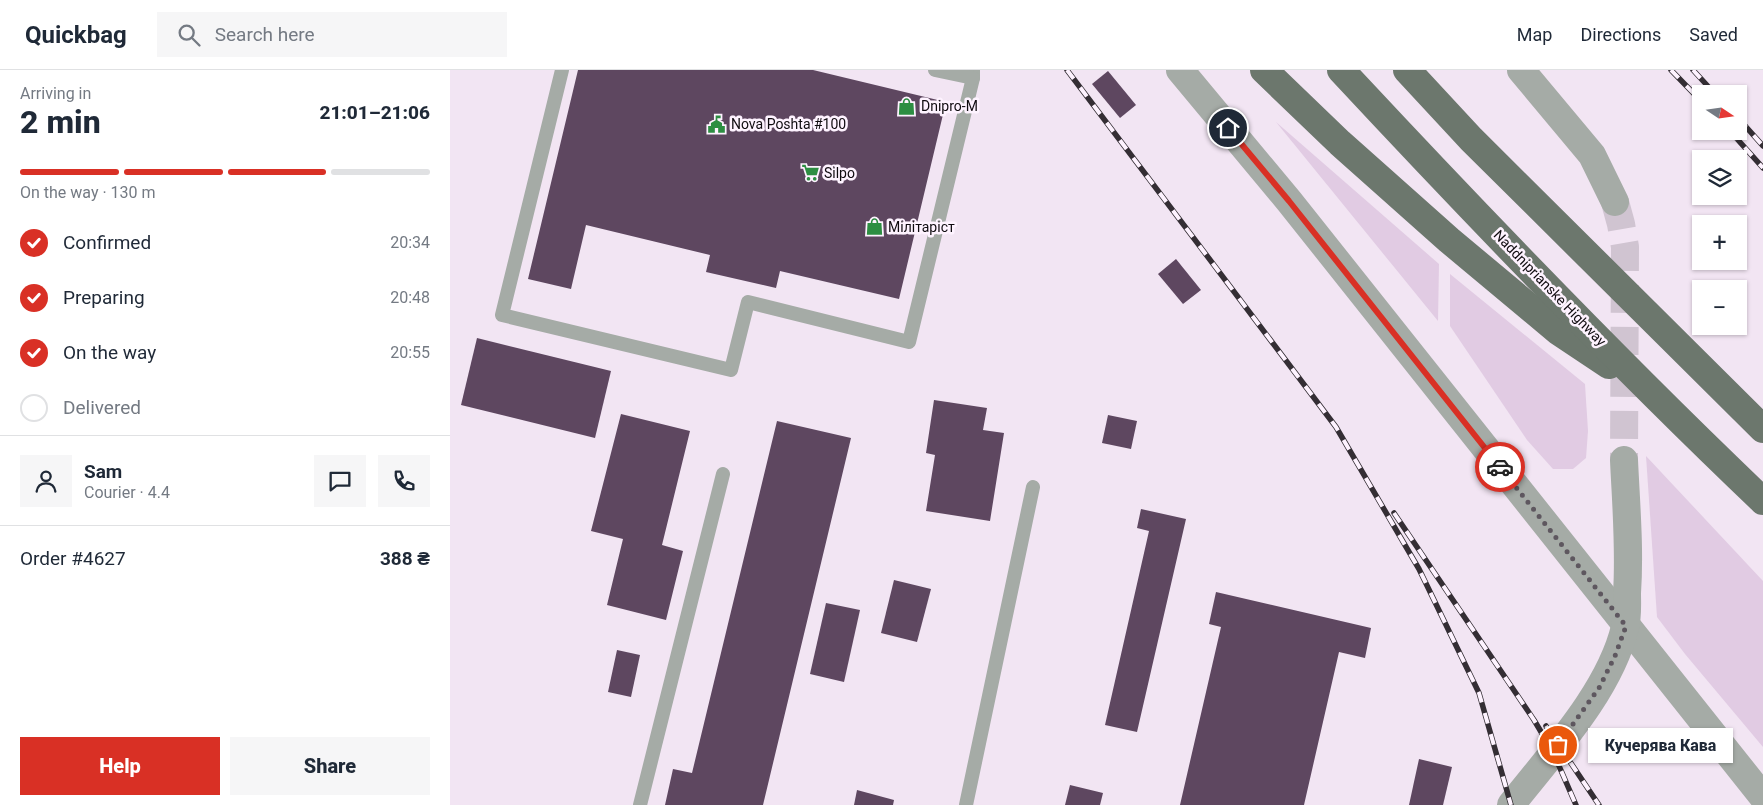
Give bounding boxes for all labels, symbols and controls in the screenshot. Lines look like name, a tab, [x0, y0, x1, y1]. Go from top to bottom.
search box	[157, 12, 507, 57]
text: Quickbag	[25, 21, 127, 49]
icon: search	[175, 21, 203, 49]
text: Search here	[215, 23, 315, 46]
text: Map	[1517, 24, 1552, 45]
text: Directions	[1580, 24, 1661, 45]
text: Saved	[1689, 24, 1738, 45]
text: Arriving in	[20, 84, 91, 103]
north arrow	[1692, 85, 1748, 140]
map controls	[1692, 85, 1747, 335]
shop icon: Dnipro-M	[897, 96, 917, 116]
place label: Dnipro-M	[921, 98, 978, 114]
text: 21:01–21:06	[319, 101, 430, 124]
text: 2 min	[20, 103, 101, 141]
pin	[1207, 107, 1249, 149]
public building icon: Nova Poshta #100	[707, 114, 727, 134]
icon: home	[1214, 114, 1242, 142]
place label: Nova Poshta #100	[731, 116, 846, 132]
button: layers	[1692, 150, 1747, 205]
supermarket icon: Silpo	[800, 163, 820, 183]
place label: Silpo	[824, 165, 855, 181]
text: On the way · 130 m	[20, 183, 156, 202]
button: +	[1692, 215, 1747, 270]
shop icon: Мілітаріст	[864, 217, 884, 237]
place label: Мілітаріст	[888, 219, 955, 235]
street label: Naddniprianske Highway	[1491, 227, 1610, 349]
icon: check	[20, 229, 48, 257]
text: Confirmed	[63, 231, 151, 254]
text: 20:34	[390, 233, 430, 252]
button: −	[1692, 280, 1747, 335]
icon: check	[20, 284, 48, 312]
text: Preparing	[63, 286, 145, 309]
text: 20:48	[390, 288, 430, 307]
icon: check	[20, 339, 48, 367]
text: On the way	[63, 341, 156, 364]
text: 20:55	[390, 343, 430, 362]
text: Delivered	[63, 396, 141, 419]
courier	[1475, 442, 1525, 492]
icon: car	[1486, 453, 1514, 481]
button: person	[20, 455, 72, 507]
button: chat	[314, 455, 366, 507]
button: phone	[378, 455, 430, 507]
text: Sam	[84, 460, 122, 483]
text: Courier · 4.4	[84, 483, 170, 502]
text: Order #4627	[20, 547, 126, 570]
text: 388 ₴	[380, 547, 430, 570]
pin	[1537, 724, 1579, 766]
callout: Кучерява Кава	[1588, 728, 1733, 762]
icon: bag	[1544, 731, 1572, 759]
text: Кучерява Кава	[1605, 736, 1716, 755]
button: Help	[20, 737, 220, 795]
button: Share	[230, 737, 430, 795]

